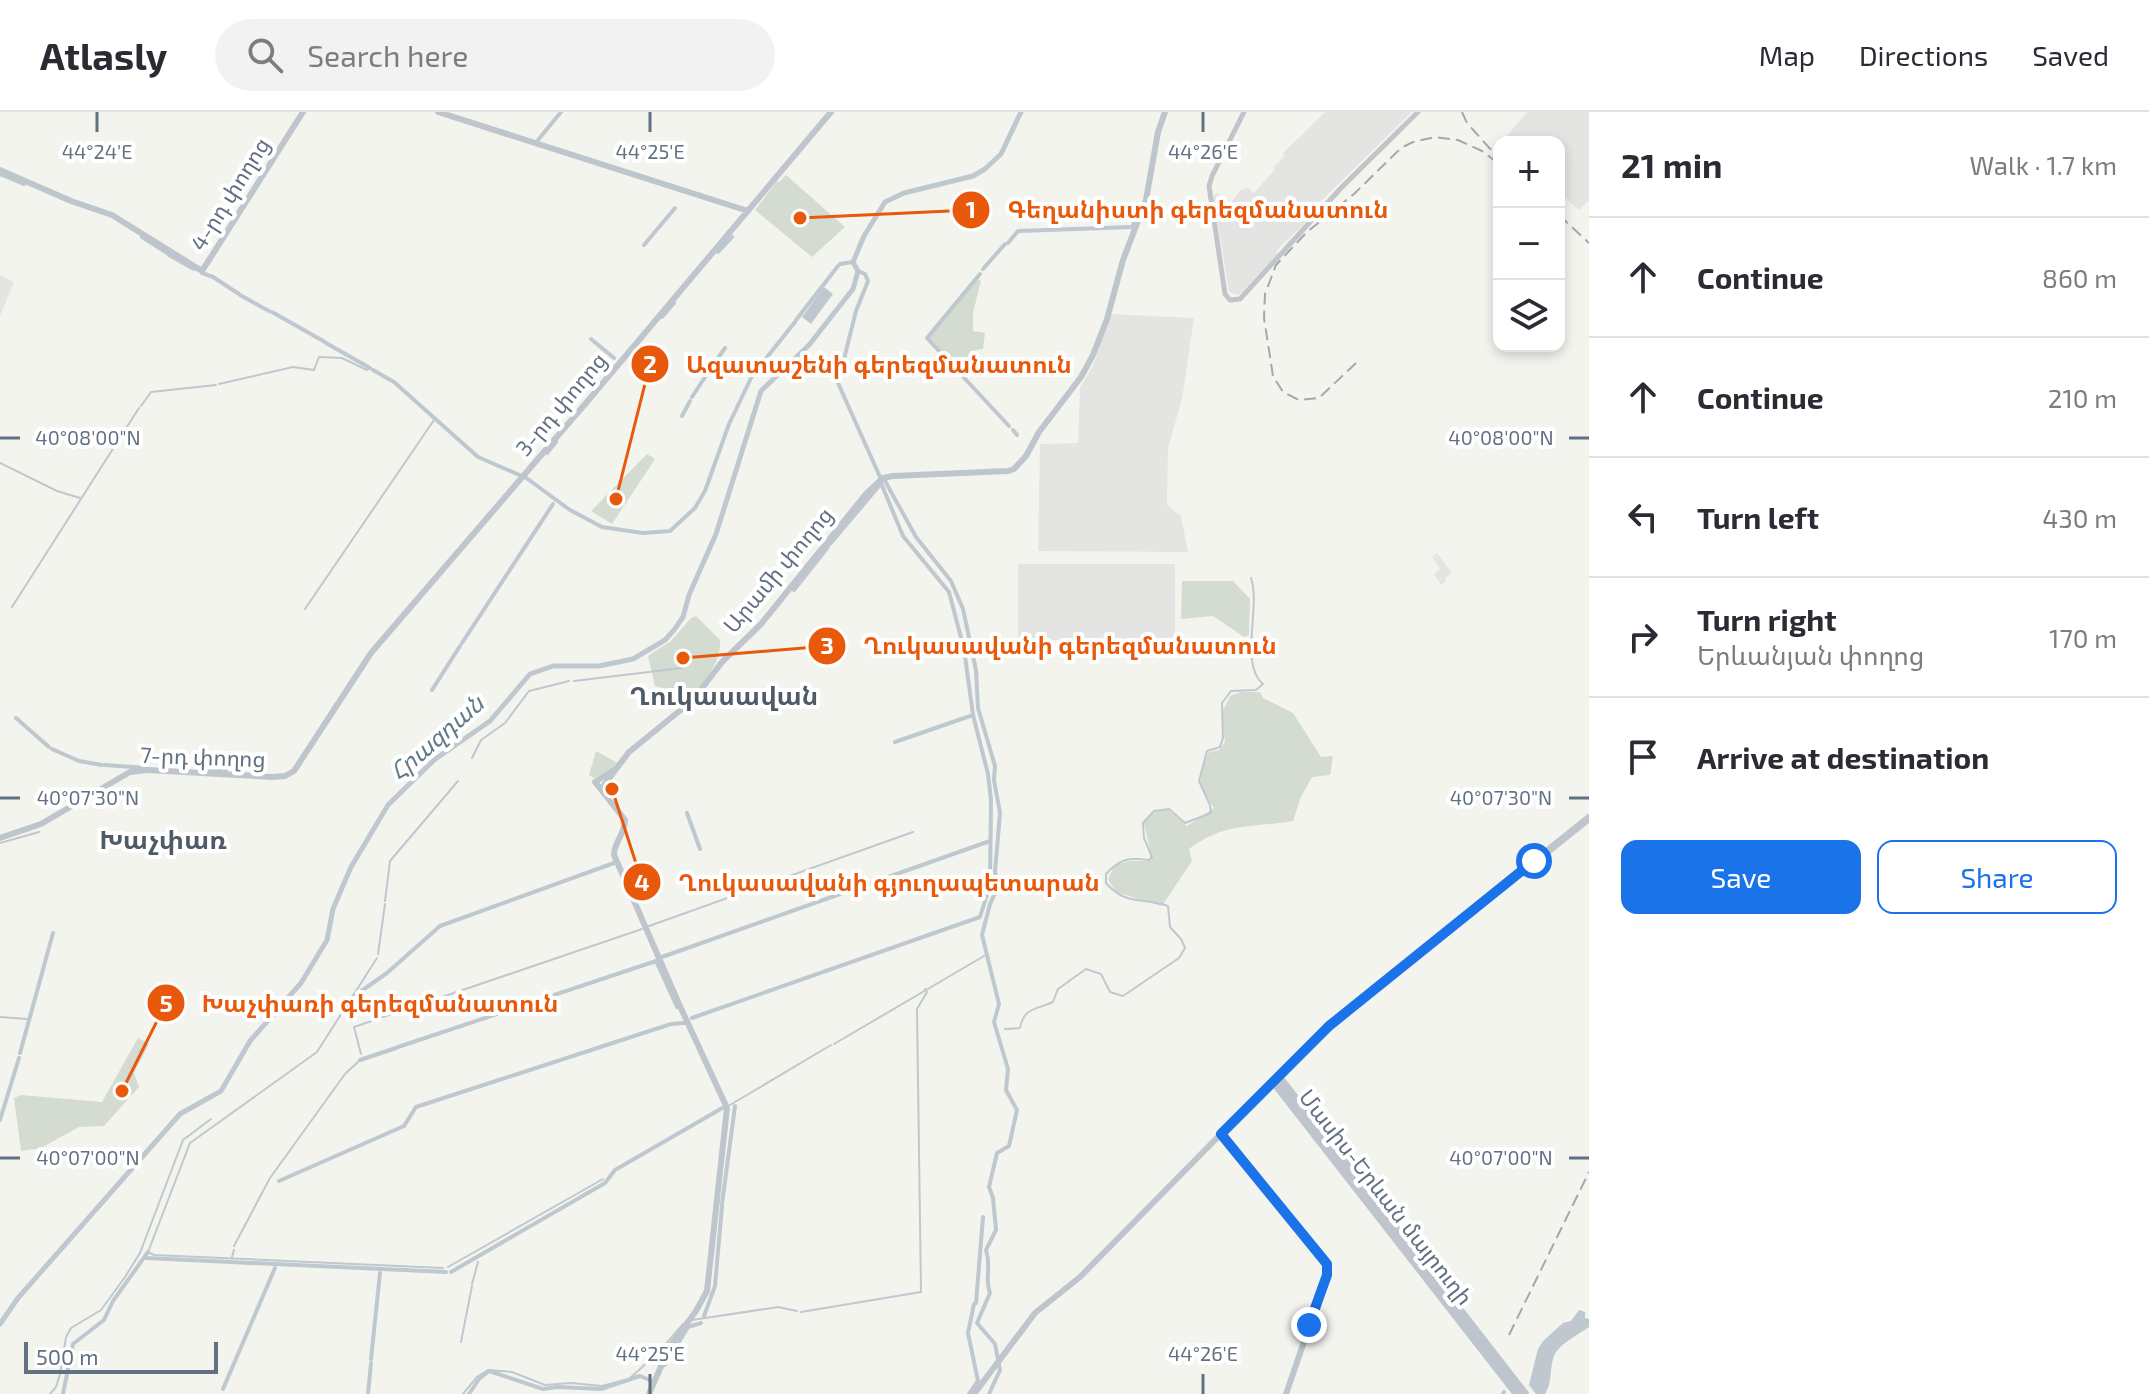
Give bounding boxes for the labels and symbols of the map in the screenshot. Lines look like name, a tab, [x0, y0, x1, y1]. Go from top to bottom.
street label: 4-րդ փողոց	[184, 132, 275, 255]
text: 44°24'E	[62, 139, 132, 163]
text: 44°25'E	[615, 139, 685, 163]
text: 44°26'E	[1168, 139, 1238, 163]
callout: Գեղանիստի գերեզմանատուն	[951, 186, 1404, 234]
text: 1	[966, 194, 976, 223]
text: Գեղանիստի գերեզմանատուն	[1007, 194, 1389, 224]
callout: Ազատաշենի գերեզմանատուն	[630, 340, 1088, 388]
street label: 3-րդ փողոց	[510, 346, 612, 461]
text: 2	[643, 349, 657, 378]
text: Ազատաշենի գերեզմանատուն	[686, 349, 1072, 379]
text: 40°08'00"N	[35, 425, 141, 449]
text: 40°08'00"N	[1448, 425, 1554, 449]
street label: Արամի փողոց	[717, 501, 838, 638]
callout: Ղուկասավանի գերեզմանատուն	[807, 622, 1293, 670]
text: 3	[820, 630, 834, 659]
text: Ղուկասավանի գերեզմանատուն	[863, 630, 1277, 660]
district label: Ղուկասավան	[630, 679, 818, 711]
water label: Հրազդան	[383, 687, 491, 786]
street label: 7-րդ փողոց	[140, 741, 266, 772]
text: 40°07'30"N	[37, 785, 139, 809]
text: 40°07'30"N	[1450, 785, 1552, 809]
district label: Խաչփառ	[99, 823, 227, 855]
route start	[1516, 843, 1552, 879]
callout: Ղուկասավանի գյուղապետարան	[622, 858, 1116, 906]
text: 4	[634, 867, 650, 896]
text: Ղուկասավանի գյուղապետարան	[678, 867, 1100, 897]
callout: Խաչփառի գերեզմանատուն	[146, 979, 575, 1027]
text: 5	[159, 988, 173, 1017]
text: Խաչփառի գերեզմանատուն	[201, 988, 559, 1018]
street label: Մասիս-Երևան մայրուղի	[1294, 1083, 1479, 1310]
text: 40°07'00"N	[36, 1145, 140, 1169]
text: 40°07'00"N	[1449, 1145, 1553, 1169]
route end	[1291, 1307, 1327, 1343]
scale bar	[24, 1338, 218, 1374]
text: 44°25'E	[615, 1341, 685, 1365]
text: 44°26'E	[1168, 1341, 1238, 1365]

